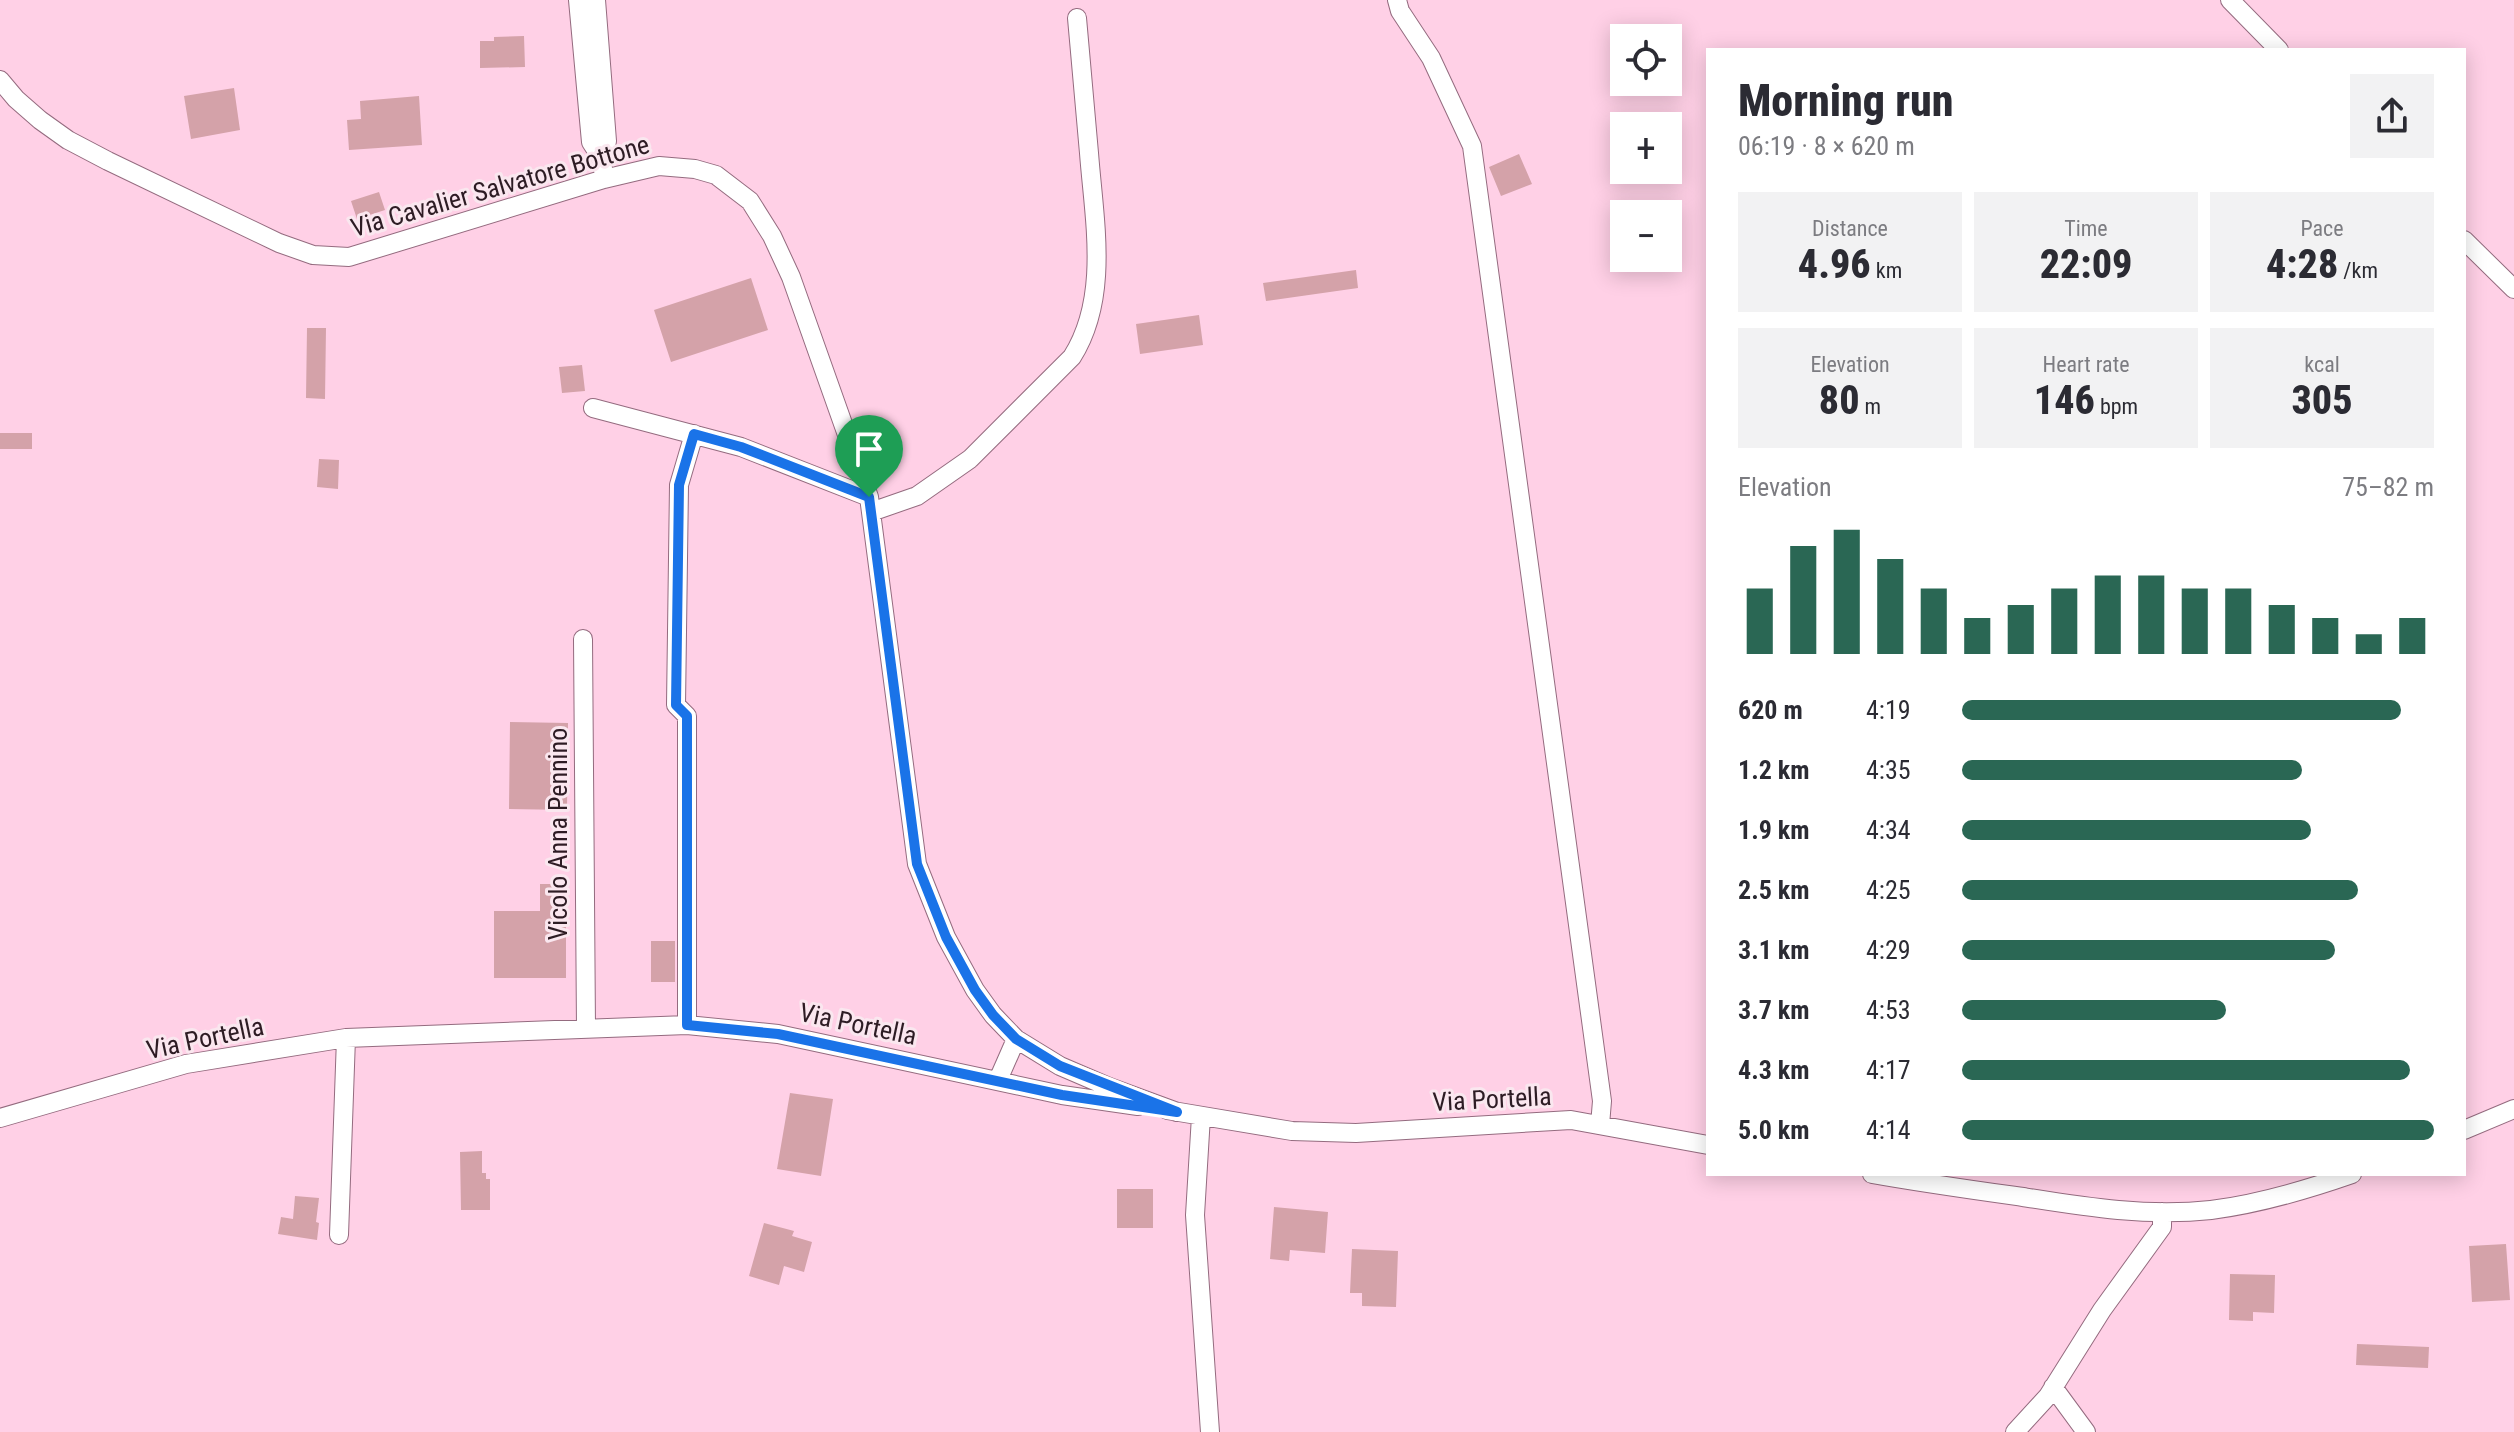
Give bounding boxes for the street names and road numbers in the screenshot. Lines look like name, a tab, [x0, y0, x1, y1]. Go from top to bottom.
street label: Via Cavalier Salvatore Bottone	[347, 129, 653, 243]
street label: Vicolo Anna Pennino	[543, 728, 573, 940]
street label: Via Portella	[797, 997, 919, 1051]
street label: Via Portella	[144, 1011, 266, 1065]
street label: Via Portella	[1432, 1081, 1552, 1117]

